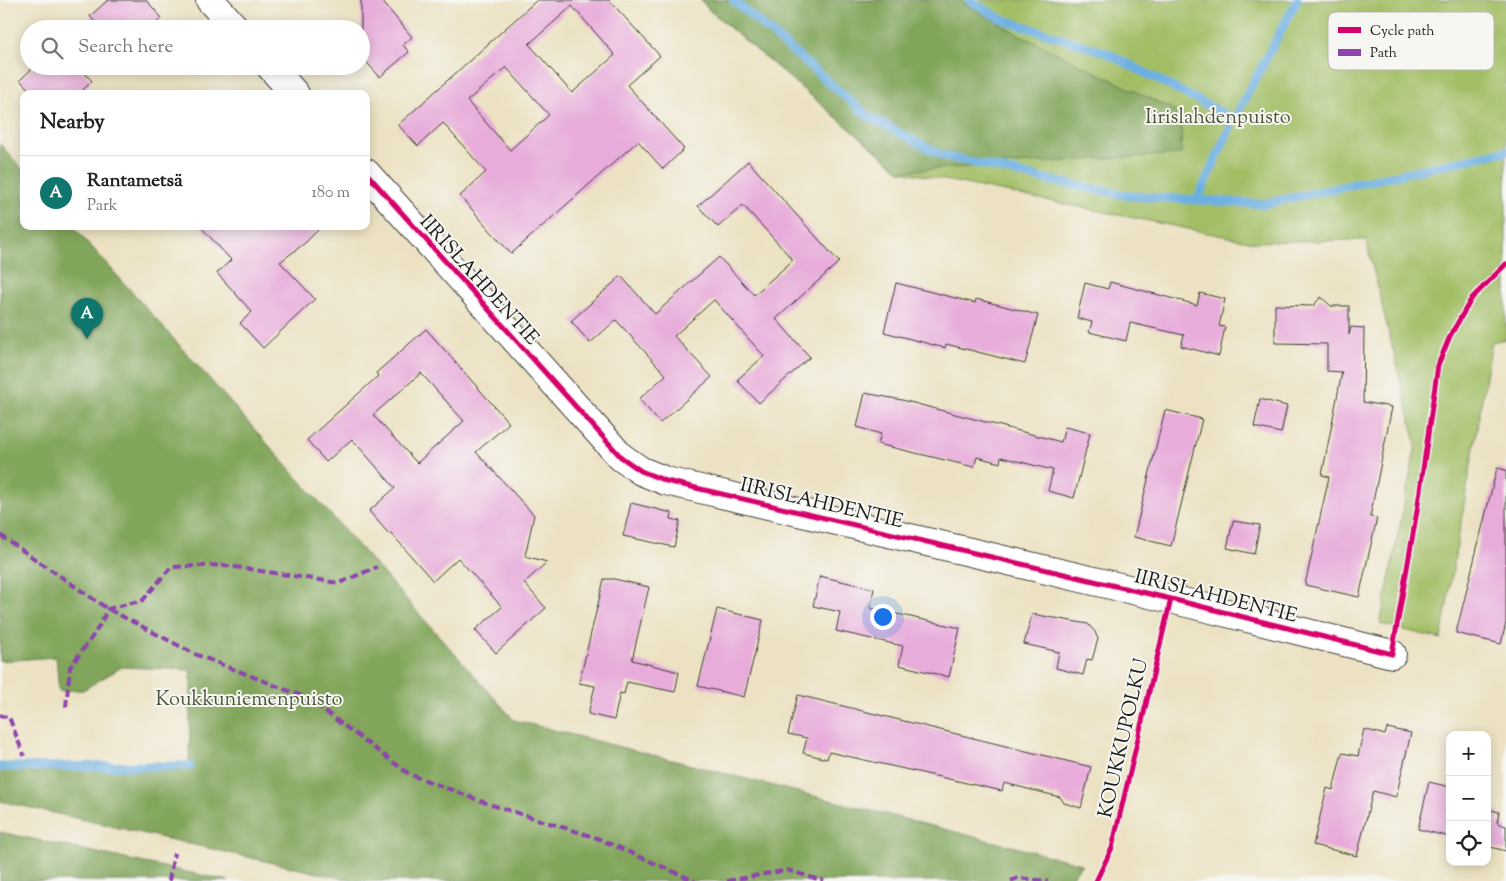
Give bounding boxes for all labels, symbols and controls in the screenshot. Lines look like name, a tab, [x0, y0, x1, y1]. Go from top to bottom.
legend	[1328, 12, 1494, 70]
search box	[20, 20, 370, 75]
text: Cycle path	[1370, 22, 1434, 42]
icon: search	[38, 34, 66, 62]
text: Search here	[78, 34, 173, 61]
text: Path	[1370, 44, 1397, 64]
park label: Iirislahdenpuisto	[1145, 104, 1291, 133]
text: Nearby	[40, 108, 105, 138]
text: Rantametsä	[87, 168, 183, 195]
text: A	[50, 182, 63, 205]
text: 180 m	[311, 182, 350, 205]
text: Park	[87, 195, 118, 218]
street label: IIRISLAHDENTIE	[412, 209, 545, 352]
pin: A	[71, 298, 103, 339]
street label: IIRISLAHDENTIE	[737, 472, 906, 537]
street label: IIRISLAHDENTIE	[1131, 563, 1300, 632]
your location	[870, 604, 896, 630]
street label: KOUKKUPOLKU	[1092, 656, 1157, 821]
park label: Koukkuniemenpuisto	[156, 686, 343, 715]
map controls	[1446, 731, 1491, 866]
button: +	[1446, 731, 1491, 776]
button: −	[1446, 776, 1491, 821]
button: locate	[1446, 821, 1491, 866]

